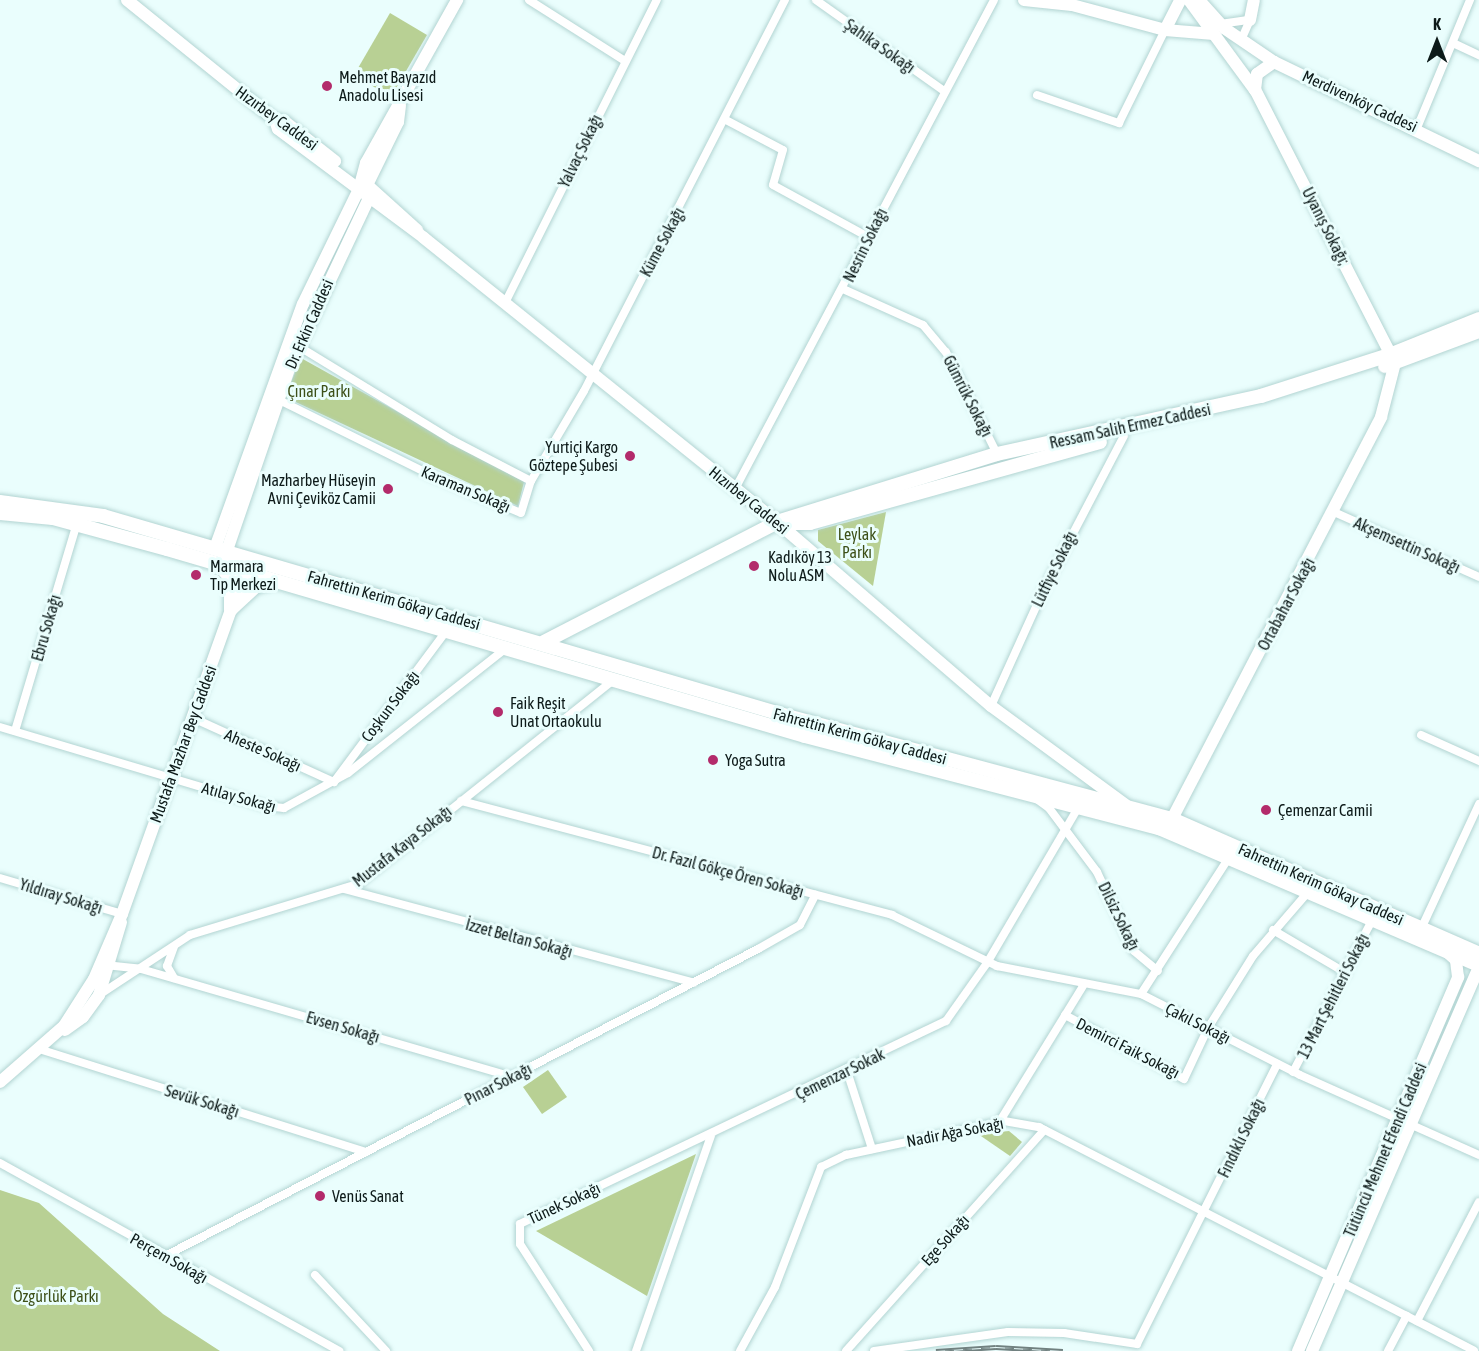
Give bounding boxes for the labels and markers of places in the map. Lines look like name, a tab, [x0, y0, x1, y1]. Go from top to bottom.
place label: Mehmet Bayazıd Anadolu Lisesi	[339, 67, 436, 105]
marker: Mehmet Bayazıd Anadolu Lisesi	[320, 79, 334, 93]
place label: Yurtiçi Kargo Göztepe Şubesi	[529, 437, 618, 475]
marker: Yurtiçi Kargo Göztepe Şubesi	[623, 449, 637, 463]
place label: Mazharbey Hüseyin Avni Çeviköz Camii	[261, 470, 376, 508]
marker: Mazharbey Hüseyin Avni Çeviköz Camii	[381, 482, 395, 496]
place label: Kadıköy 13 Nolu ASM	[768, 547, 832, 585]
place label: Marmara Tıp Merkezi	[210, 556, 276, 594]
marker: Kadıköy 13 Nolu ASM	[745, 557, 763, 575]
marker: Marmara Tıp Merkezi	[187, 566, 205, 584]
place label: Faik Reşit Unat Ortaokulu	[510, 693, 602, 731]
marker: Faik Reşit Unat Ortaokulu	[491, 705, 505, 719]
place label: Yoga Sutra	[725, 750, 786, 770]
marker: Yoga Sutra	[706, 753, 720, 767]
place label: Çemenzar Camii	[1278, 800, 1373, 820]
marker: Çemenzar Camii	[1259, 803, 1273, 817]
place label: Venüs Sanat	[332, 1186, 404, 1206]
marker: Venüs Sanat	[313, 1189, 327, 1203]

